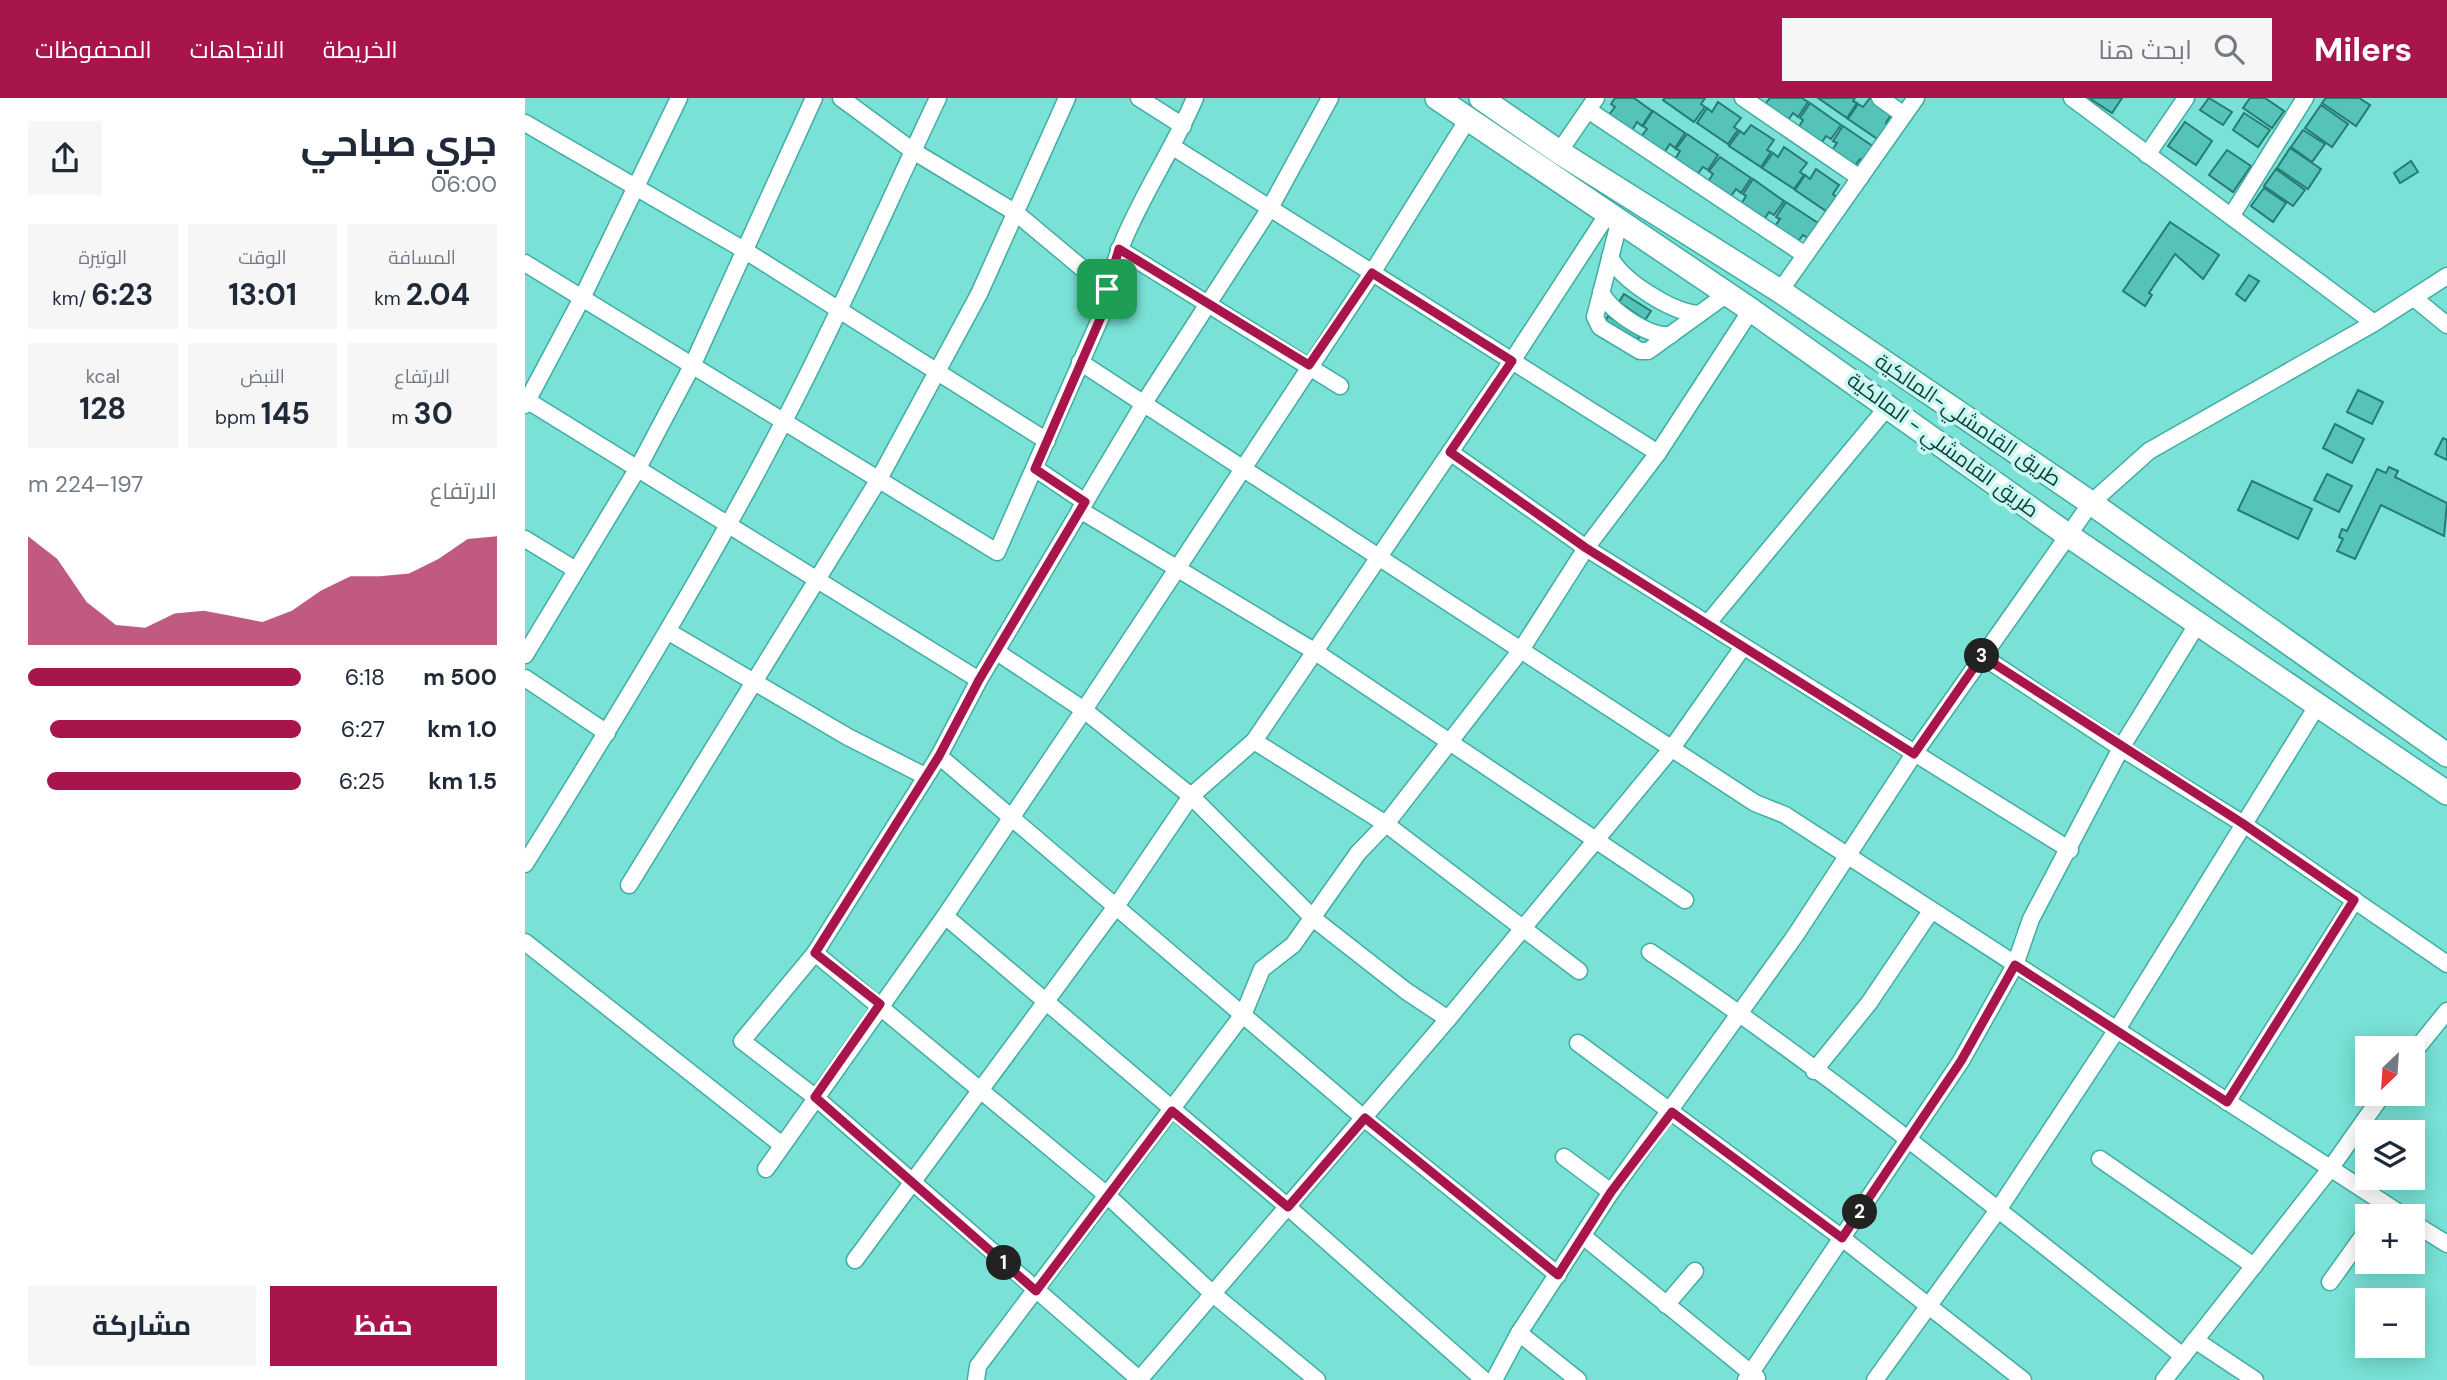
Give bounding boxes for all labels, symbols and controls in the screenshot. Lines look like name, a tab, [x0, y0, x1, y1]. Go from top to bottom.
search box	[1782, 18, 2272, 81]
text: Milers	[2314, 28, 2412, 71]
icon: search	[2210, 30, 2248, 68]
text: ابحث هنا	[2098, 33, 2192, 67]
text: المحفوظات	[35, 34, 152, 65]
text: الاتجاهات	[190, 34, 285, 65]
text: الخريطة	[323, 34, 398, 65]
text: جري صباحي	[301, 118, 497, 168]
button: share	[28, 121, 102, 195]
text: 06:00	[431, 169, 497, 199]
text: الوتيرة	[78, 245, 127, 270]
text: الوقت	[238, 245, 287, 270]
text: المسافة	[388, 245, 456, 270]
pin	[1077, 259, 1137, 319]
icon: arrive	[1088, 270, 1126, 308]
text: 6:23	[91, 275, 153, 314]
text: 13:01	[228, 275, 297, 314]
text: 2.04	[406, 275, 470, 314]
text: /km	[52, 286, 91, 311]
text: km	[374, 286, 406, 311]
street label: طريق القامشلي-المالكية	[1868, 347, 2067, 495]
text: kcal	[86, 364, 120, 389]
text: النبض	[240, 364, 285, 389]
text: الارتفاع	[394, 364, 450, 389]
street label: طريق القامشلي - المالكية	[1840, 366, 2044, 526]
text: 128	[79, 389, 126, 428]
text: 145	[261, 394, 310, 433]
text: 30	[414, 394, 453, 433]
text: bpm	[215, 405, 261, 430]
text: m	[392, 405, 414, 430]
text: 197–224 m	[28, 469, 143, 499]
text: الارتفاع	[430, 476, 497, 506]
pin: 3	[1965, 638, 1999, 674]
text: 3	[1976, 643, 1987, 668]
text: 6:18	[345, 662, 385, 692]
text: 500 m	[423, 662, 497, 692]
text: 6:27	[341, 714, 385, 744]
text: 1.0 km	[427, 714, 497, 744]
text: 6:25	[339, 766, 385, 796]
text: 1.5 km	[428, 766, 497, 796]
north arrow	[2355, 1036, 2425, 1106]
map controls	[2355, 1036, 2425, 1358]
button: layers	[2355, 1120, 2425, 1190]
pin: 2	[1843, 1194, 1877, 1230]
text: 2	[1854, 1199, 1865, 1224]
button: +	[2355, 1204, 2425, 1274]
pin: 1	[987, 1246, 1021, 1280]
text: 1	[1000, 1250, 1007, 1275]
button: مشاركة	[28, 1286, 256, 1366]
button: حفظ	[270, 1286, 497, 1366]
button: −	[2355, 1288, 2425, 1358]

